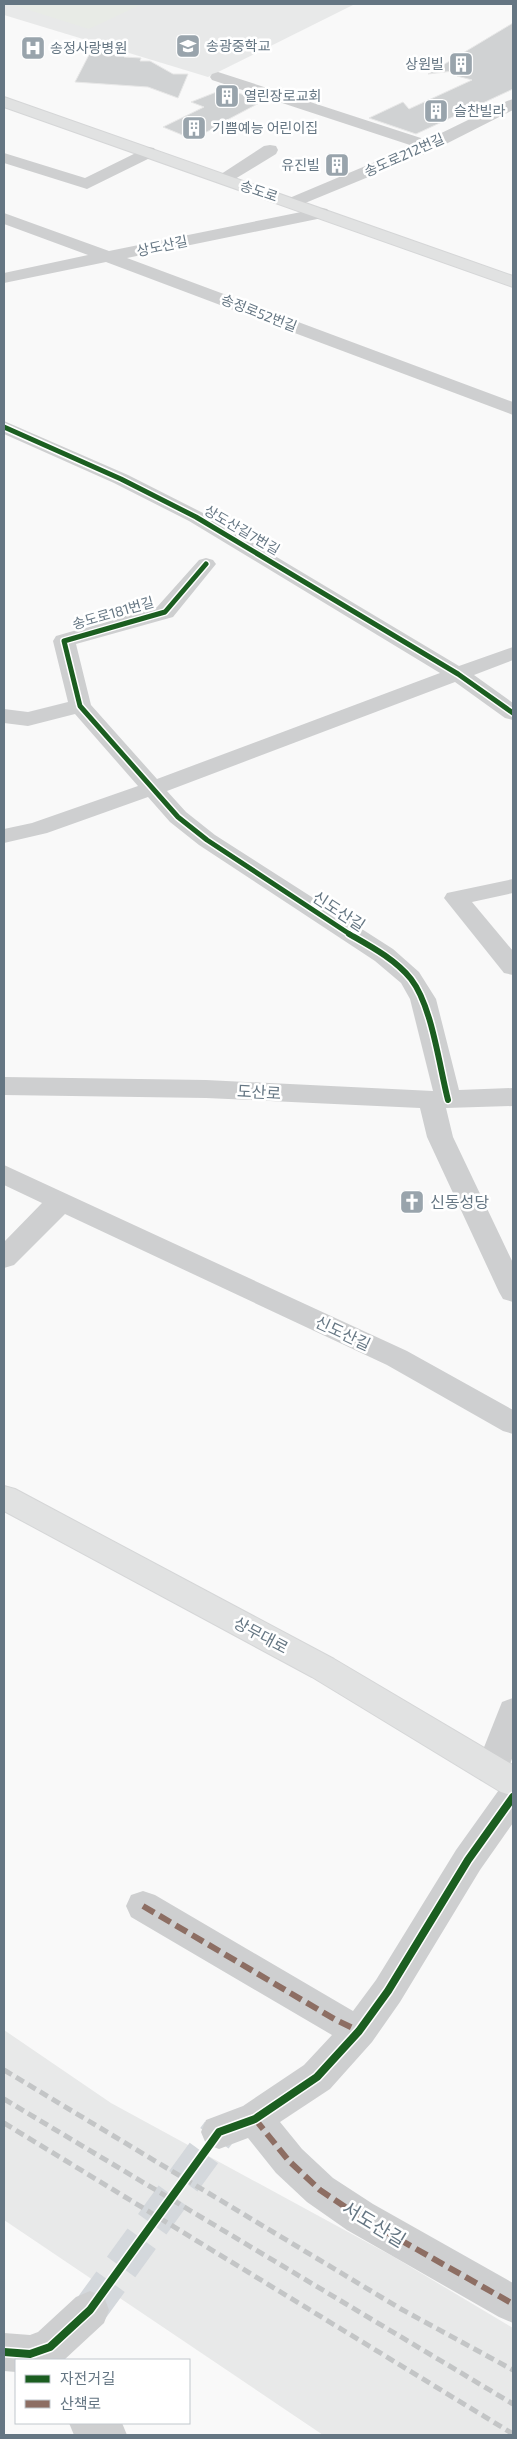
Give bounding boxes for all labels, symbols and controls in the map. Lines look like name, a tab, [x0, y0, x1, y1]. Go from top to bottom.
school or university icon: 송광중학교	[175, 33, 201, 59]
hospital icon: 송정사랑병원	[20, 35, 46, 61]
place label: 송광중학교	[206, 37, 271, 54]
place label: 송정사랑병원	[50, 39, 127, 56]
building icon: 상원빌	[448, 51, 474, 77]
place label: 상원빌	[405, 55, 444, 72]
building icon: 열린장로교회	[214, 83, 240, 109]
place label: 열린장로교회	[244, 87, 321, 104]
building icon: 슬찬빌라	[423, 98, 449, 124]
place label: 슬찬빌라	[454, 102, 506, 119]
building icon: 기쁨예능 어린이집	[181, 115, 207, 141]
place label: 기쁨예능 어린이집	[212, 119, 318, 136]
street label: 송도로212번길	[361, 129, 446, 180]
building icon: 유진빌	[324, 152, 350, 178]
place label: 유진빌	[281, 156, 320, 173]
street label: 송도로	[238, 176, 280, 205]
street label: 상도산길	[135, 232, 189, 259]
street label: 송정로52번길	[219, 290, 299, 335]
street label: 상도산길7번길	[201, 501, 283, 558]
street label: 송도로181번길	[70, 593, 156, 632]
street label: 신도산길	[309, 887, 369, 935]
street label: 도산로	[236, 1081, 282, 1102]
church icon: 신동성당	[399, 1189, 425, 1215]
place label: 신동성당	[430, 1192, 489, 1211]
street label: 신도산길	[313, 1311, 374, 1354]
street label: 상무대로	[231, 1612, 292, 1657]
street label: 서도산길	[338, 2196, 410, 2251]
legend	[15, 2359, 190, 2424]
text: 자전거길	[60, 2369, 115, 2387]
text: 산책로	[60, 2394, 101, 2412]

